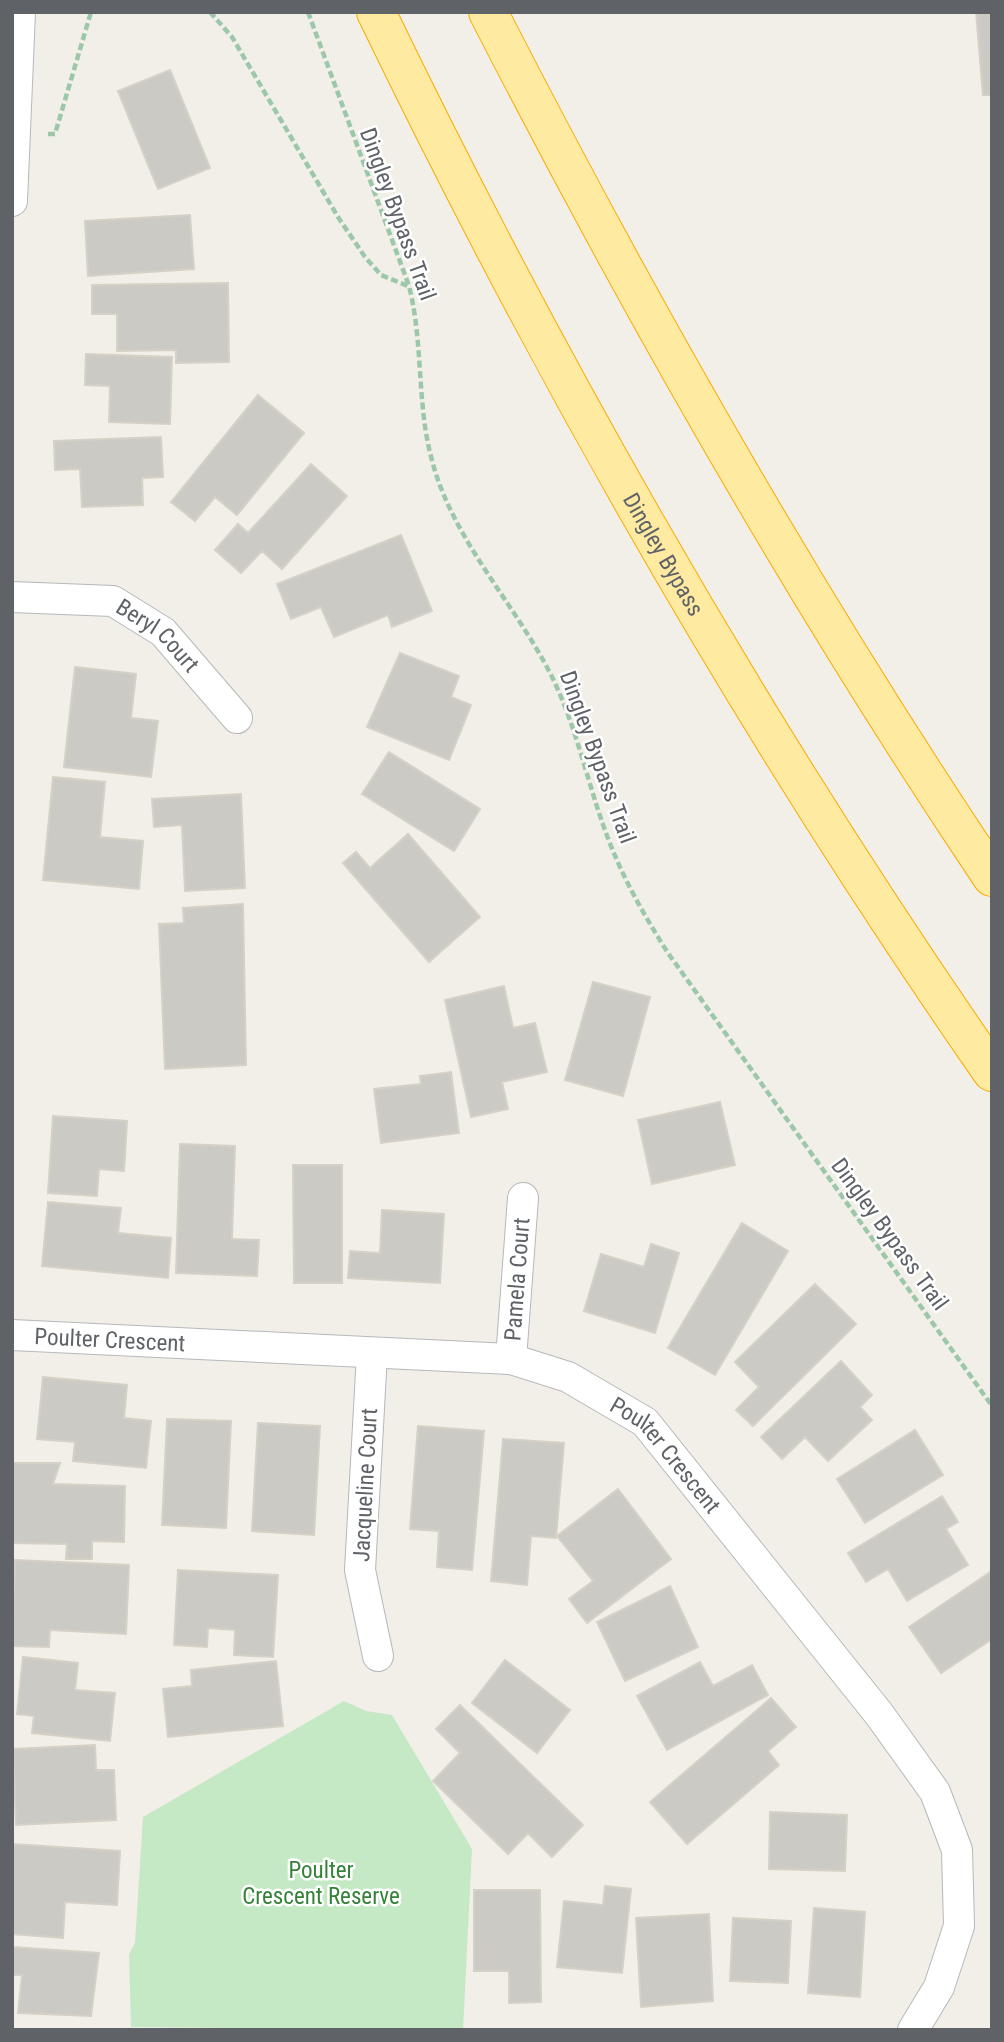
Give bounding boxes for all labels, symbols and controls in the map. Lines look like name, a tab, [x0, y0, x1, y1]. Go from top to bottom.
street label: Dingley Bypass Trail	[354, 124, 441, 304]
street label: Dingley Bypass	[617, 488, 709, 621]
street label: Beryl Court	[111, 593, 204, 678]
street label: Dingley Bypass Trail	[554, 667, 641, 847]
street label: Dingley Bypass Trail	[825, 1153, 954, 1316]
street label: Pamela Court	[499, 1217, 535, 1342]
street label: Poulter Crescent	[34, 1323, 186, 1357]
street label: Poulter Crescent	[605, 1392, 726, 1519]
street label: Jacqueline Court	[348, 1407, 383, 1563]
park label: Poulter Crescent Reserve	[242, 1857, 400, 1910]

